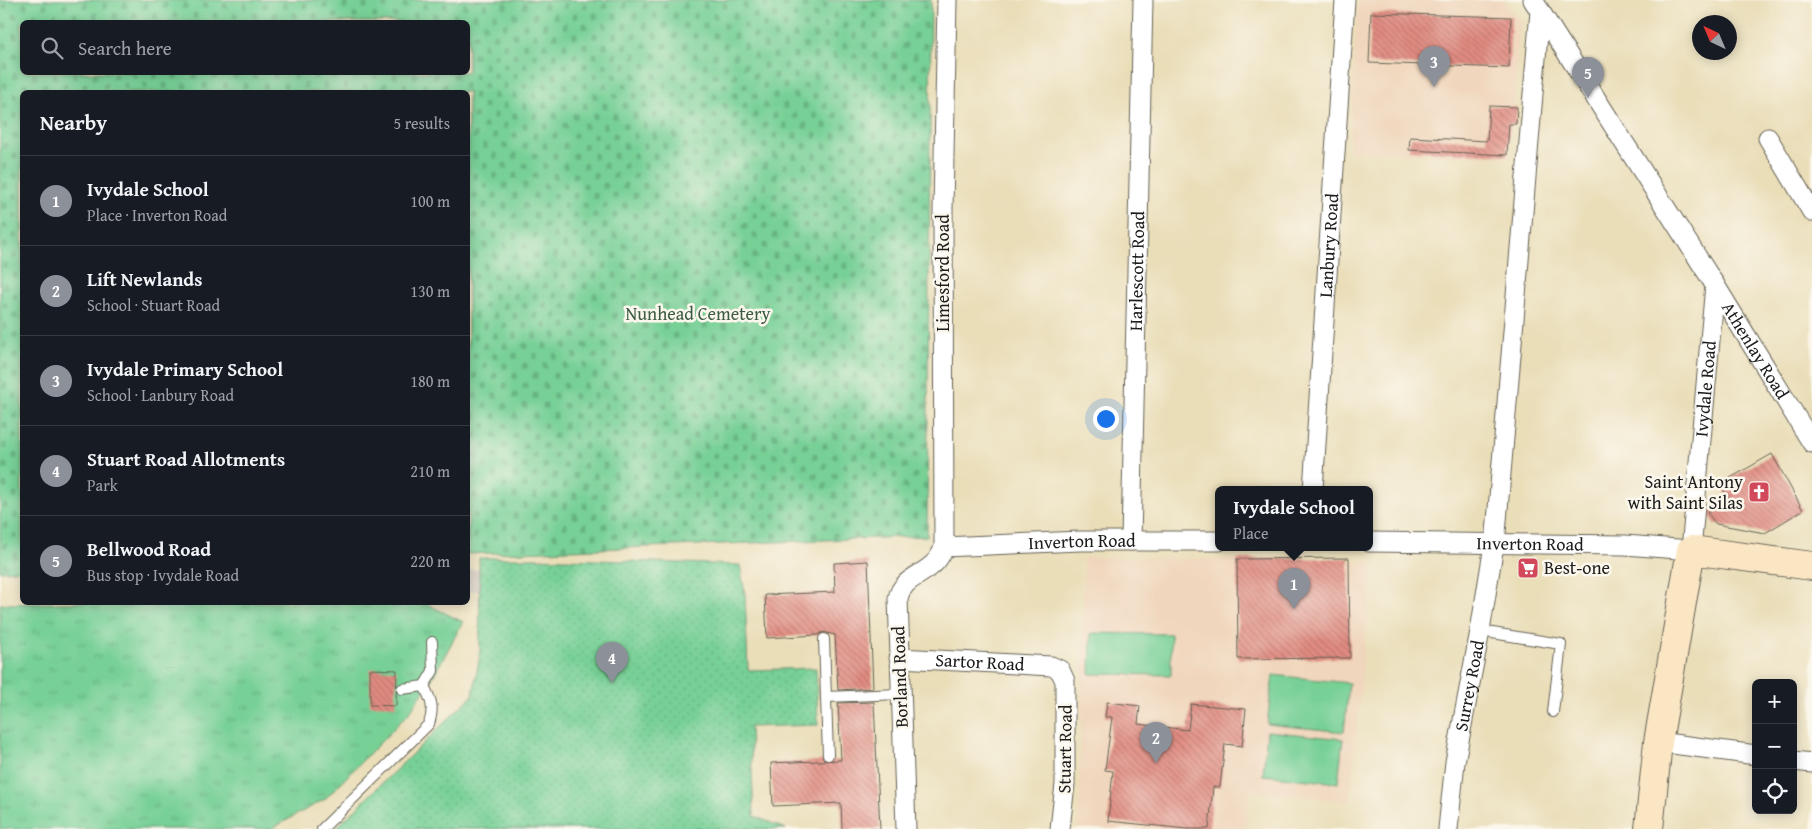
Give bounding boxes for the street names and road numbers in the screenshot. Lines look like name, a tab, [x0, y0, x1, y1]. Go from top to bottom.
street label: Lanbury Road	[1312, 192, 1345, 299]
street label: Harlescott Road	[1122, 210, 1151, 331]
street label: Limesford Road	[929, 214, 956, 332]
street label: Athenlay Road	[1715, 296, 1796, 405]
street label: Ivydale Road	[1687, 339, 1723, 438]
street label: Inverton Road	[1028, 527, 1136, 556]
street label: Inverton Road	[1476, 529, 1584, 558]
street label: Borland Road	[884, 625, 915, 728]
street label: Surrey Road	[1447, 637, 1491, 733]
street label: Sartor Road	[935, 646, 1026, 678]
street label: Stuart Road	[1050, 704, 1079, 794]

